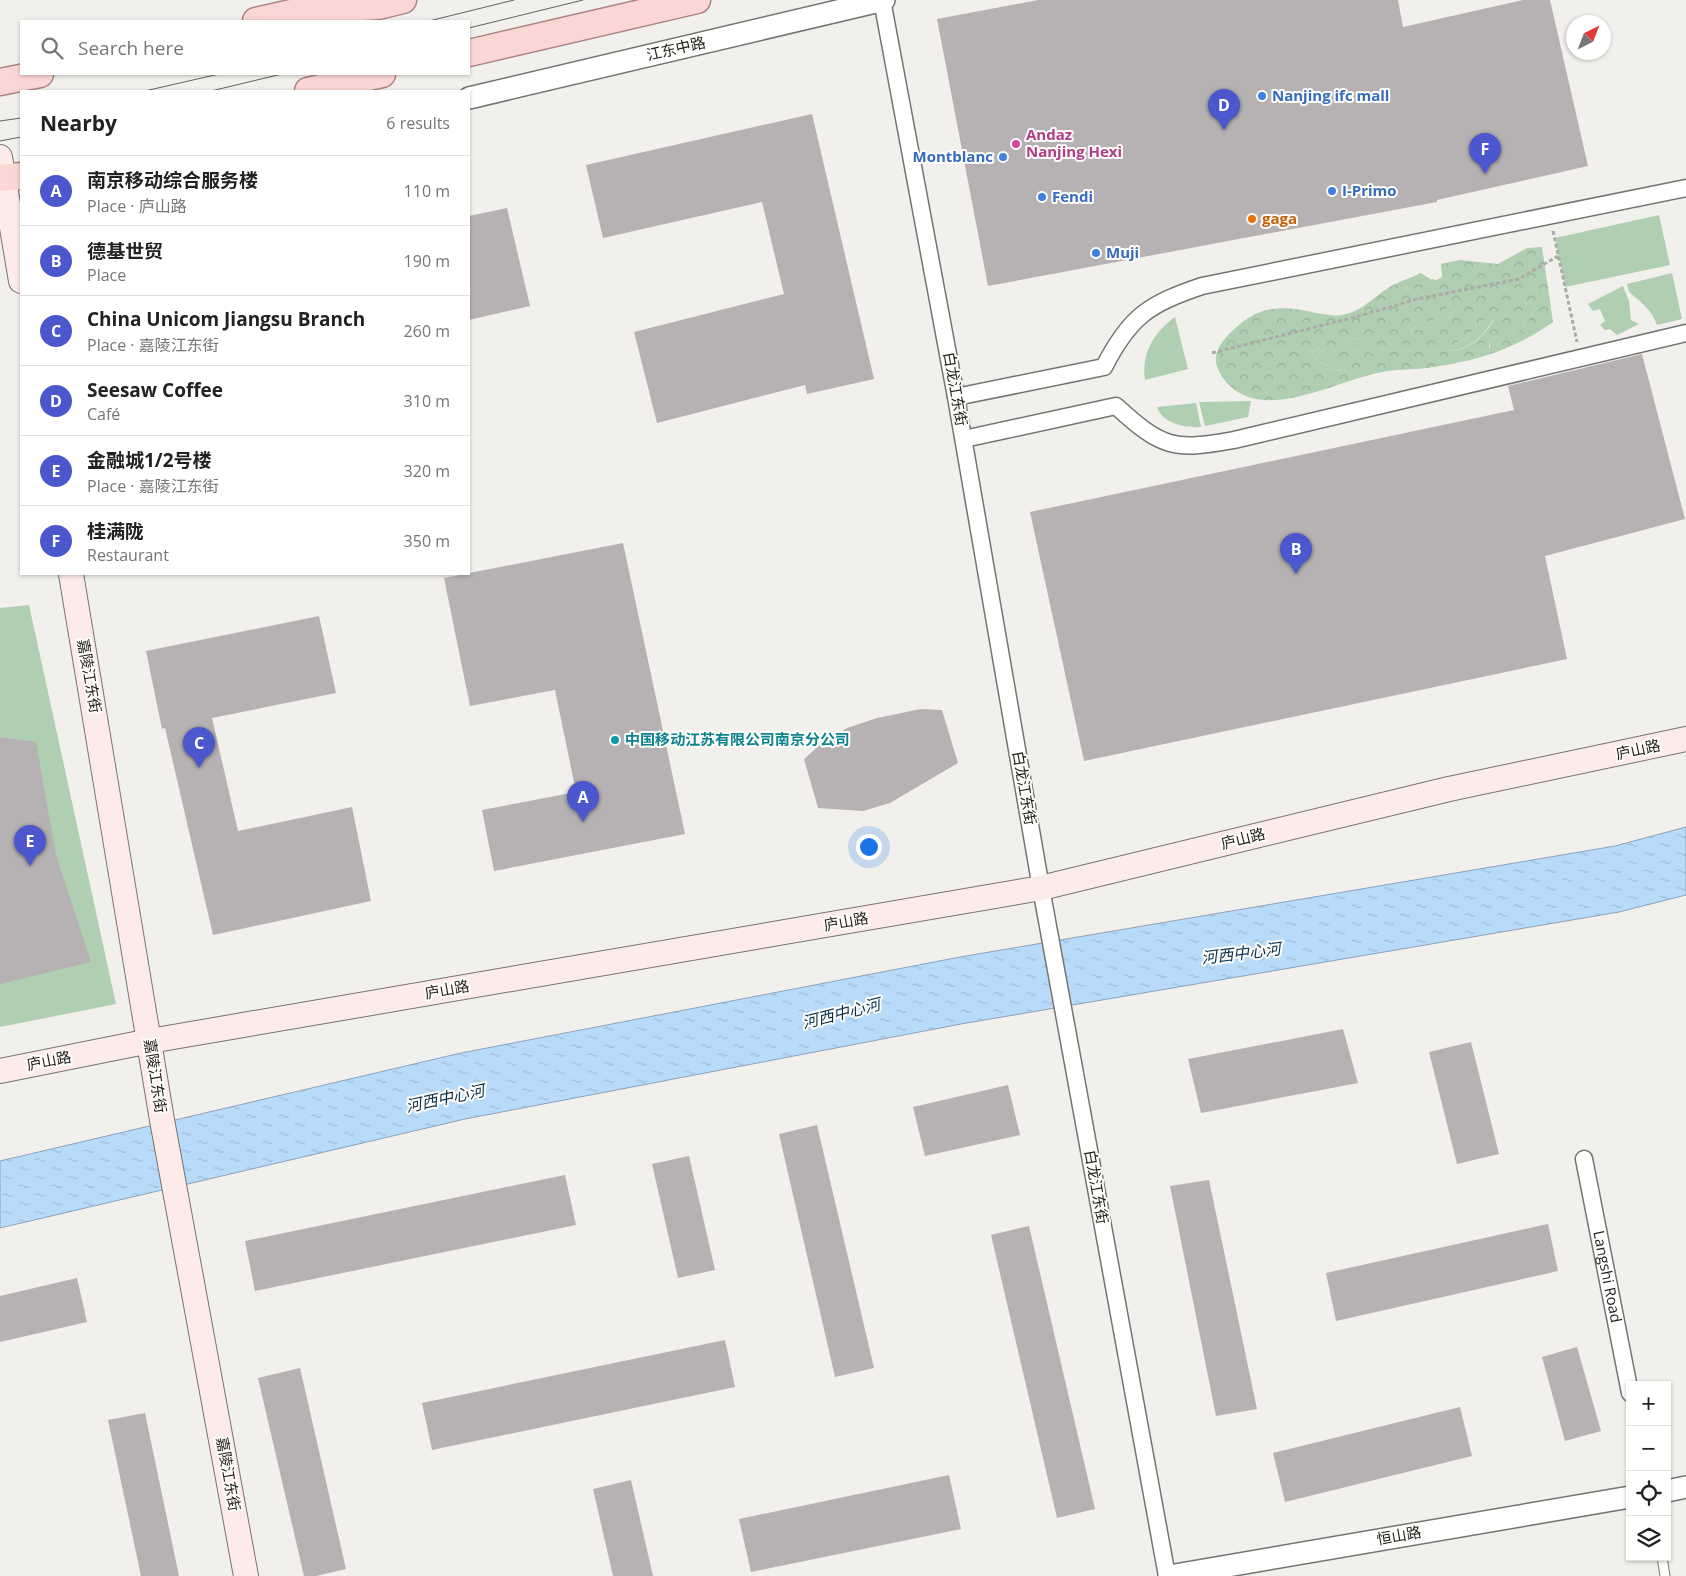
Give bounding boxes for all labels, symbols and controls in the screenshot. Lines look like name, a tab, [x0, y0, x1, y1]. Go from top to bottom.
north arrow	[1566, 15, 1611, 60]
search box	[20, 20, 470, 75]
street label: 江东中路	[644, 32, 707, 65]
icon: search	[38, 34, 66, 62]
text: Search here	[78, 35, 184, 61]
place label: Nanjing ifc mall	[1272, 85, 1389, 105]
pin: D	[1208, 89, 1240, 130]
marker: Nanjing ifc mall	[1256, 90, 1268, 102]
text: Nearby	[40, 109, 117, 137]
text: 6 results	[386, 112, 450, 134]
place label: Andaz Nanjing Hexi	[1026, 124, 1122, 161]
pin: F	[1469, 133, 1501, 174]
marker: Andaz Nanjing Hexi	[1010, 138, 1022, 150]
place label: Montblanc	[912, 146, 993, 166]
marker: Montblanc	[997, 151, 1009, 163]
text: 南京移动综合服务楼	[87, 167, 258, 193]
text: A	[50, 180, 62, 202]
text: 110 m	[404, 180, 450, 202]
place label: I-Primo	[1342, 180, 1397, 200]
marker: I-Primo	[1326, 185, 1338, 197]
place label: Fendi	[1052, 186, 1093, 206]
marker: Fendi	[1036, 191, 1048, 203]
text: Place · 庐山路	[87, 195, 187, 217]
place label: gaga	[1262, 208, 1297, 228]
marker: gaga	[1246, 213, 1258, 225]
text: 德基世贸	[87, 238, 163, 264]
place label: Muji	[1106, 242, 1139, 262]
marker: Muji	[1090, 247, 1102, 259]
text: B	[51, 250, 61, 272]
text: 190 m	[404, 250, 450, 272]
text: Place	[87, 264, 126, 286]
text: China Unicom Jiangsu Branch	[87, 306, 365, 332]
text: C	[51, 320, 61, 342]
text: 260 m	[404, 320, 450, 342]
text: Place · 嘉陵江东街	[87, 334, 219, 356]
street label: 白龙江东街	[940, 350, 972, 428]
text: Seesaw Coffee	[87, 377, 223, 403]
text: D	[50, 390, 62, 412]
text: 310 m	[404, 390, 450, 412]
text: Café	[87, 403, 120, 425]
text: 金融城1/2号楼	[87, 447, 212, 473]
text: E	[52, 460, 60, 482]
text: 320 m	[404, 460, 450, 482]
text: Place · 嘉陵江东街	[87, 475, 219, 497]
text: 桂满陇	[87, 518, 144, 544]
text: F	[52, 530, 60, 552]
text: 350 m	[404, 530, 450, 552]
pin: B	[1280, 533, 1312, 574]
text: Restaurant	[87, 544, 169, 566]
street label: 嘉陵江东街	[74, 637, 106, 715]
pin: C	[183, 727, 215, 768]
place label: 中国移动江苏有限公司南京分公司	[625, 729, 850, 749]
marker: 中国移动江苏有限公司南京分公司	[609, 734, 621, 746]
street label: 庐山路	[1614, 735, 1662, 763]
street label: 白龙江东街	[1009, 749, 1041, 827]
pin: A	[567, 781, 599, 822]
street label: 庐山路	[1218, 823, 1267, 853]
pin: E	[14, 825, 46, 866]
your location	[856, 834, 882, 860]
street label: 庐山路	[822, 907, 870, 935]
water label: 河西中心河	[1200, 937, 1285, 969]
street label: 庐山路	[423, 975, 471, 1003]
water label: 河西中心河	[800, 992, 885, 1033]
street label: 嘉陵江东街	[140, 1037, 172, 1114]
street label: 庐山路	[25, 1046, 73, 1074]
water label: 河西中心河	[404, 1078, 489, 1117]
street label: 白龙江东街	[1081, 1148, 1113, 1226]
street label: Langshi Road	[1589, 1229, 1627, 1324]
map controls	[1626, 1381, 1671, 1561]
button: +	[1626, 1381, 1671, 1426]
button: −	[1626, 1426, 1671, 1471]
street label: 嘉陵江东街	[213, 1435, 245, 1513]
button: locate	[1626, 1471, 1671, 1516]
button: layers	[1626, 1516, 1671, 1561]
street label: 恒山路	[1375, 1521, 1423, 1549]

